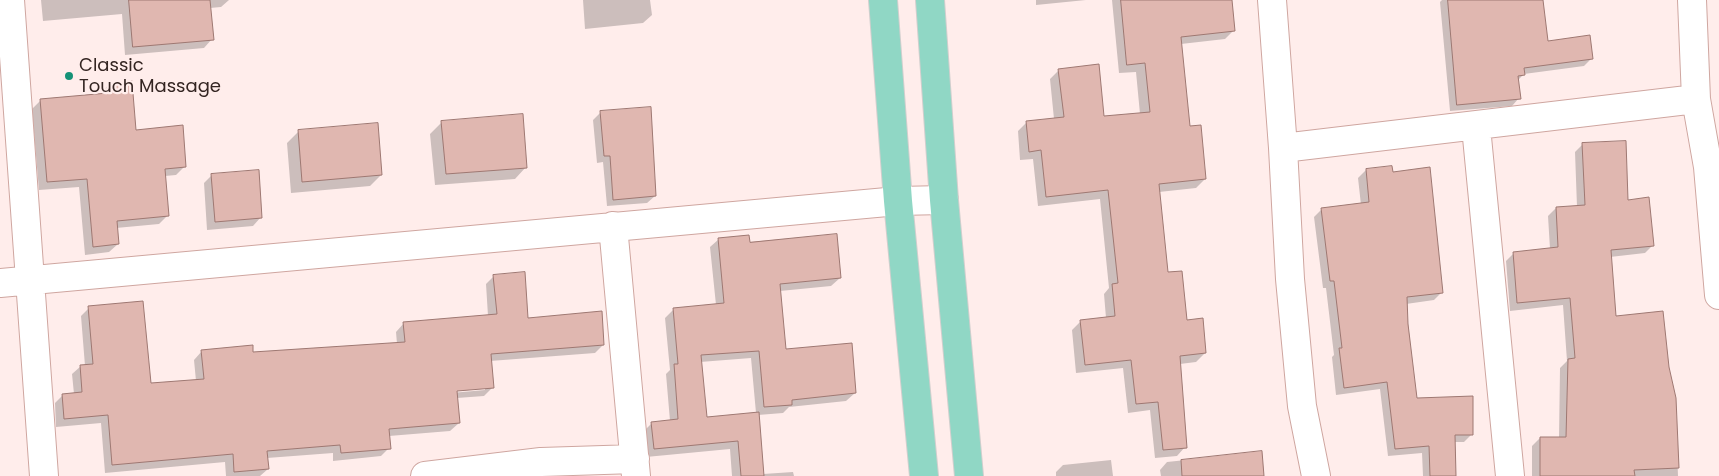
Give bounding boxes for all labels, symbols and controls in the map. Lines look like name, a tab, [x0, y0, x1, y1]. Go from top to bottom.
place label: Classic Touch Massage	[79, 55, 221, 98]
marker: Classic Touch Massage	[63, 70, 75, 82]

